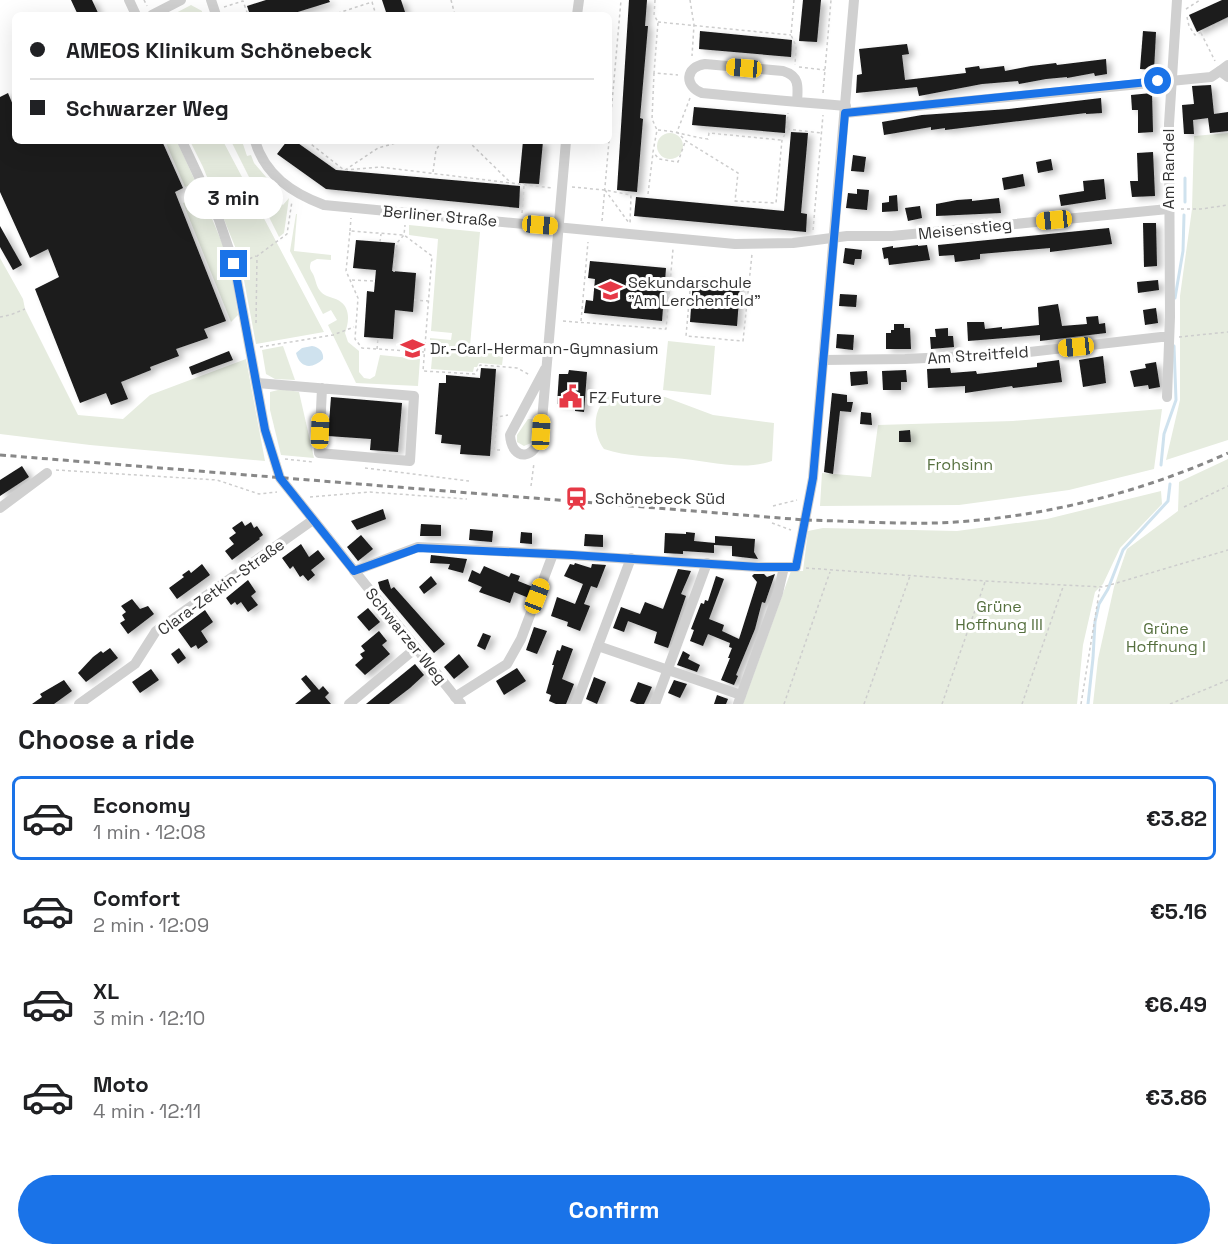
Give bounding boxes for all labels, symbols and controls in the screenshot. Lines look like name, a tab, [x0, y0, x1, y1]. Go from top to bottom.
text: AMEOS Klinikum Schönebeck	[66, 36, 372, 64]
car	[725, 57, 763, 79]
route start	[1144, 67, 1171, 94]
text: Schwarzer Weg	[66, 94, 229, 122]
street label: Am Randel	[1158, 129, 1179, 209]
callout: 3 min	[184, 177, 284, 219]
text: 3 min	[208, 185, 259, 211]
street label: Berliner Straße	[382, 201, 498, 231]
car	[1035, 209, 1073, 231]
car	[521, 214, 559, 236]
street label: Meisenstieg	[917, 214, 1013, 244]
route end	[220, 250, 247, 277]
place label: Sekundarschule "Am Lerchenfeld"	[628, 272, 761, 311]
school or university icon: Sekundarschule "Am Lerchenfeld"	[597, 278, 623, 304]
school or university icon: Dr.-Carl-Hermann-Gymnasium	[399, 335, 425, 361]
car	[1057, 336, 1095, 358]
place label: Dr.-Carl-Hermann-Gymnasium	[430, 338, 658, 359]
street label: Am Streitfeld	[927, 341, 1029, 369]
public building icon: FZ Future	[558, 384, 584, 410]
place label: FZ Future	[589, 387, 662, 408]
car	[310, 413, 330, 449]
car	[531, 414, 551, 450]
park label: Frohsinn	[927, 454, 993, 475]
station icon: Schönebeck Süd	[564, 485, 590, 511]
place label: Schönebeck Süd	[595, 488, 725, 509]
street label: Clara-Zetkin-Straße	[153, 534, 289, 640]
car	[522, 576, 552, 616]
street label: Schwarzer Weg	[361, 584, 451, 688]
park label: Grüne Hoffnung III	[955, 596, 1043, 635]
park label: Grüne Hoffnung I	[1126, 618, 1206, 657]
text: Choose a ride	[18, 722, 195, 757]
icon: car	[21, 791, 75, 845]
text: Economy	[93, 791, 191, 819]
text: €3.82	[1146, 804, 1207, 832]
text: 1 min · 12:08	[93, 819, 206, 845]
icon: car	[21, 884, 75, 938]
text: Comfort	[93, 884, 181, 912]
text: €5.16	[1150, 897, 1207, 925]
text: 2 min · 12:09	[93, 912, 209, 938]
icon: car	[21, 977, 75, 1031]
text: XL	[93, 977, 119, 1005]
text: €6.49	[1144, 990, 1207, 1018]
text: 3 min · 12:10	[93, 1005, 205, 1031]
icon: car	[21, 1070, 75, 1124]
text: Moto	[93, 1070, 149, 1098]
text: €3.86	[1145, 1083, 1207, 1111]
text: 4 min · 12:11	[93, 1098, 201, 1124]
button: Confirm	[18, 1175, 1210, 1244]

